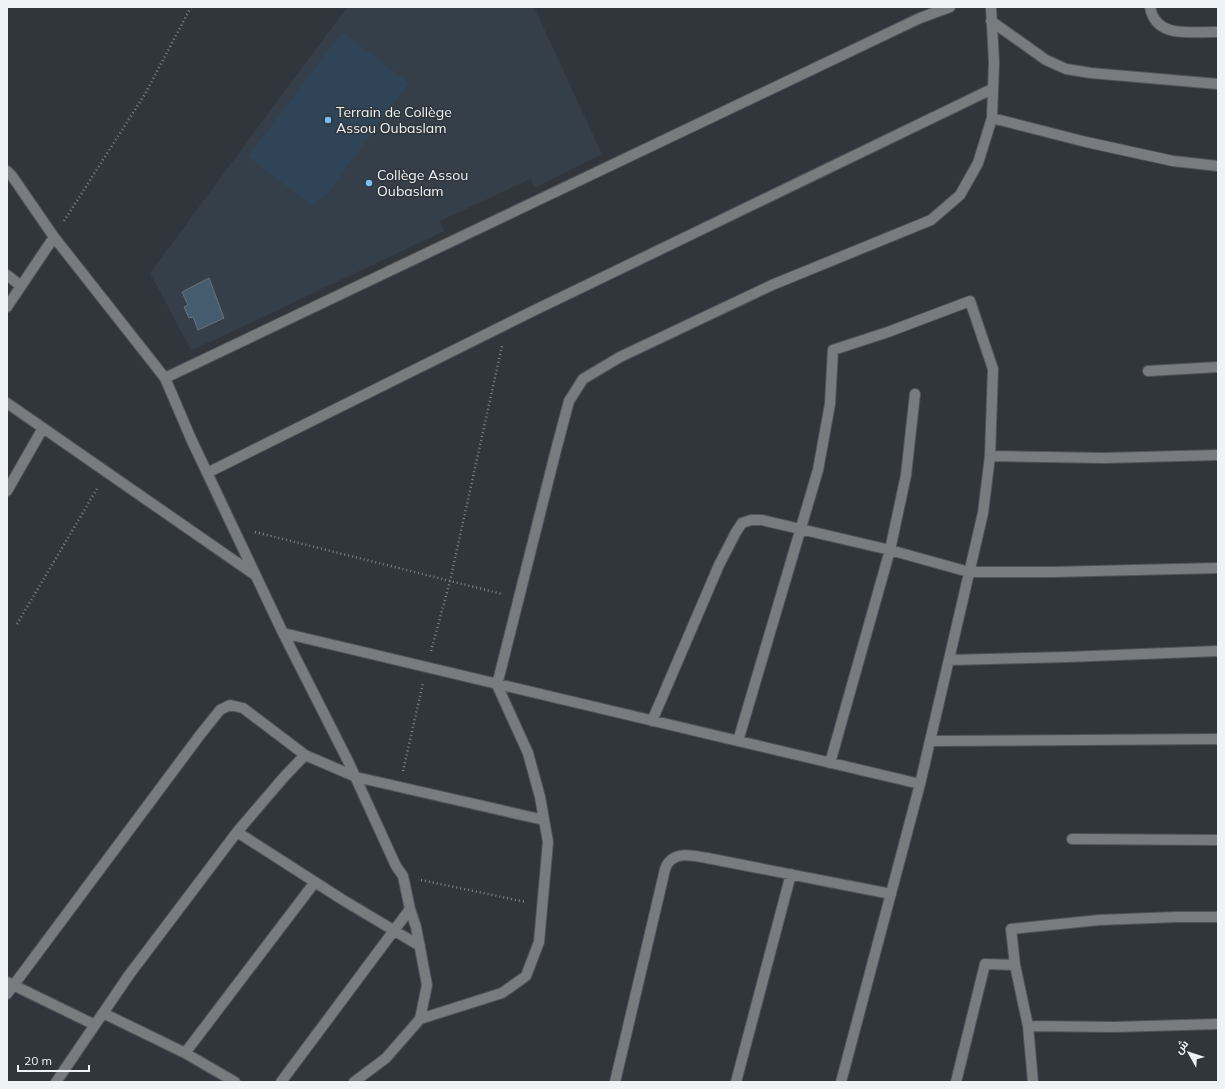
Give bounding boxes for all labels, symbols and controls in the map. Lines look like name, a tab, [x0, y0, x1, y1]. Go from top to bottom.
place label: Terrain de Collège Assou Oubaslam	[336, 103, 452, 137]
marker: Terrain de Collège Assou Oubaslam	[323, 115, 333, 125]
place label: Collège Assou Oubaslam	[377, 166, 468, 200]
marker: Collège Assou Oubaslam	[364, 178, 374, 188]
north arrow	[1169, 1033, 1209, 1073]
text: ش	[1171, 1037, 1191, 1057]
scale bar	[18, 1047, 89, 1073]
text: 20 m	[24, 1053, 52, 1068]

